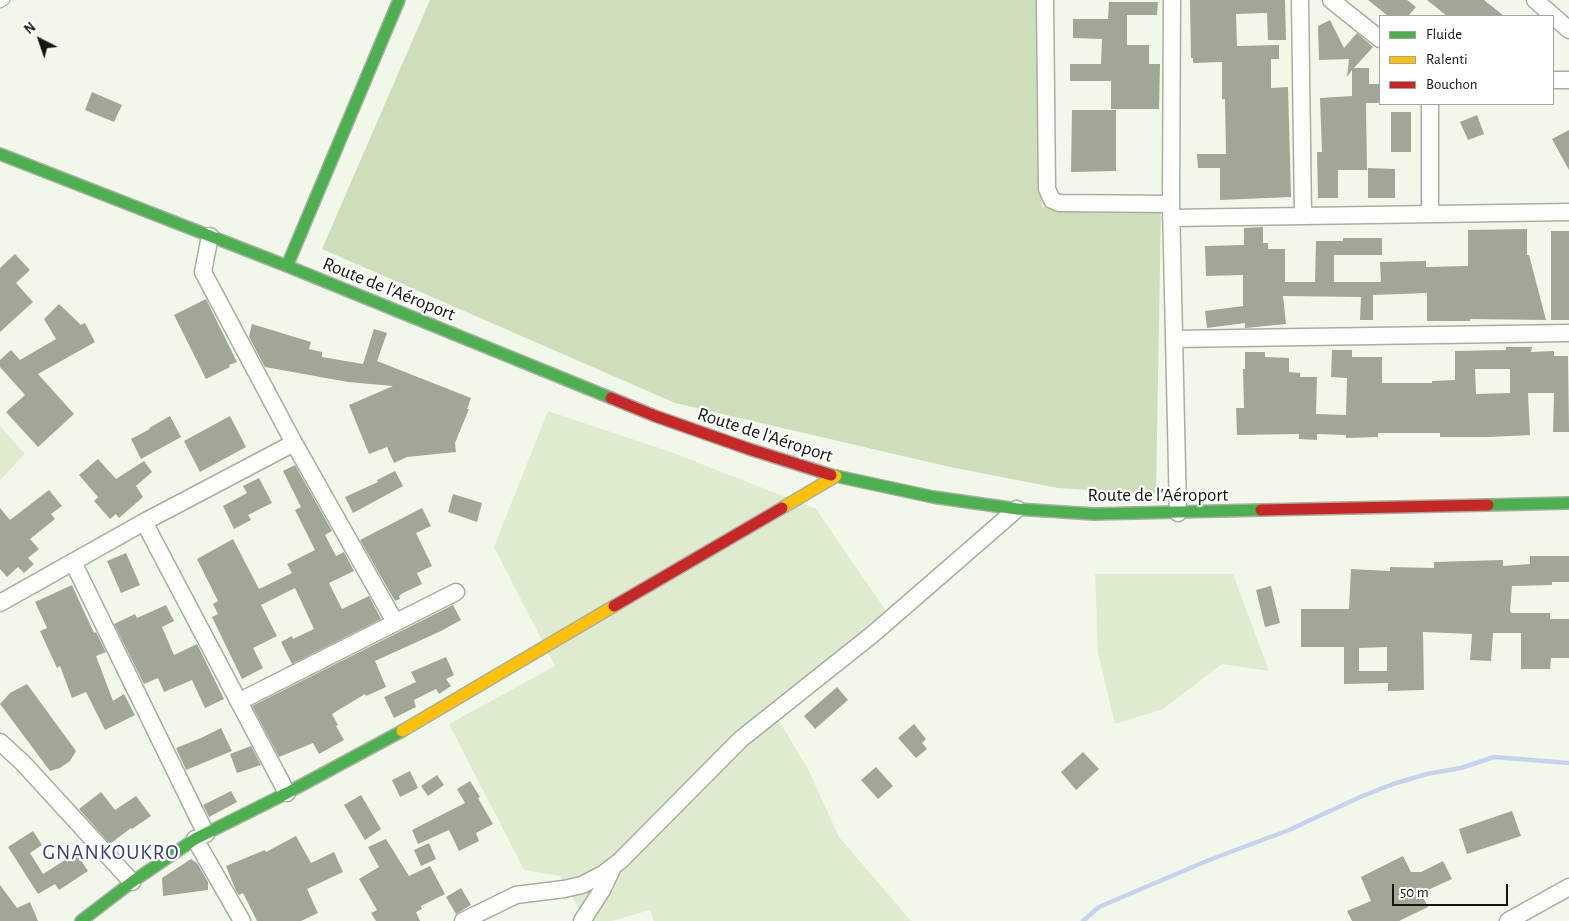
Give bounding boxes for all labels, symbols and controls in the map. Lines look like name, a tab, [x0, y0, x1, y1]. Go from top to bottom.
north arrow	[15, 15, 65, 65]
legend	[1379, 15, 1554, 105]
text: N	[22, 20, 38, 37]
text: Fluide	[1426, 27, 1462, 42]
text: Ralenti	[1426, 52, 1468, 67]
text: Bouchon	[1426, 77, 1477, 92]
street label: Route de l'Aéroport	[319, 252, 459, 326]
street label: Route de l'Aéroport	[694, 402, 836, 468]
street label: Route de l'Aéroport	[1088, 484, 1228, 506]
district label: GNANKOUKRO	[41, 840, 181, 866]
scale bar	[1394, 874, 1510, 906]
text: 50 m	[1400, 885, 1429, 900]

